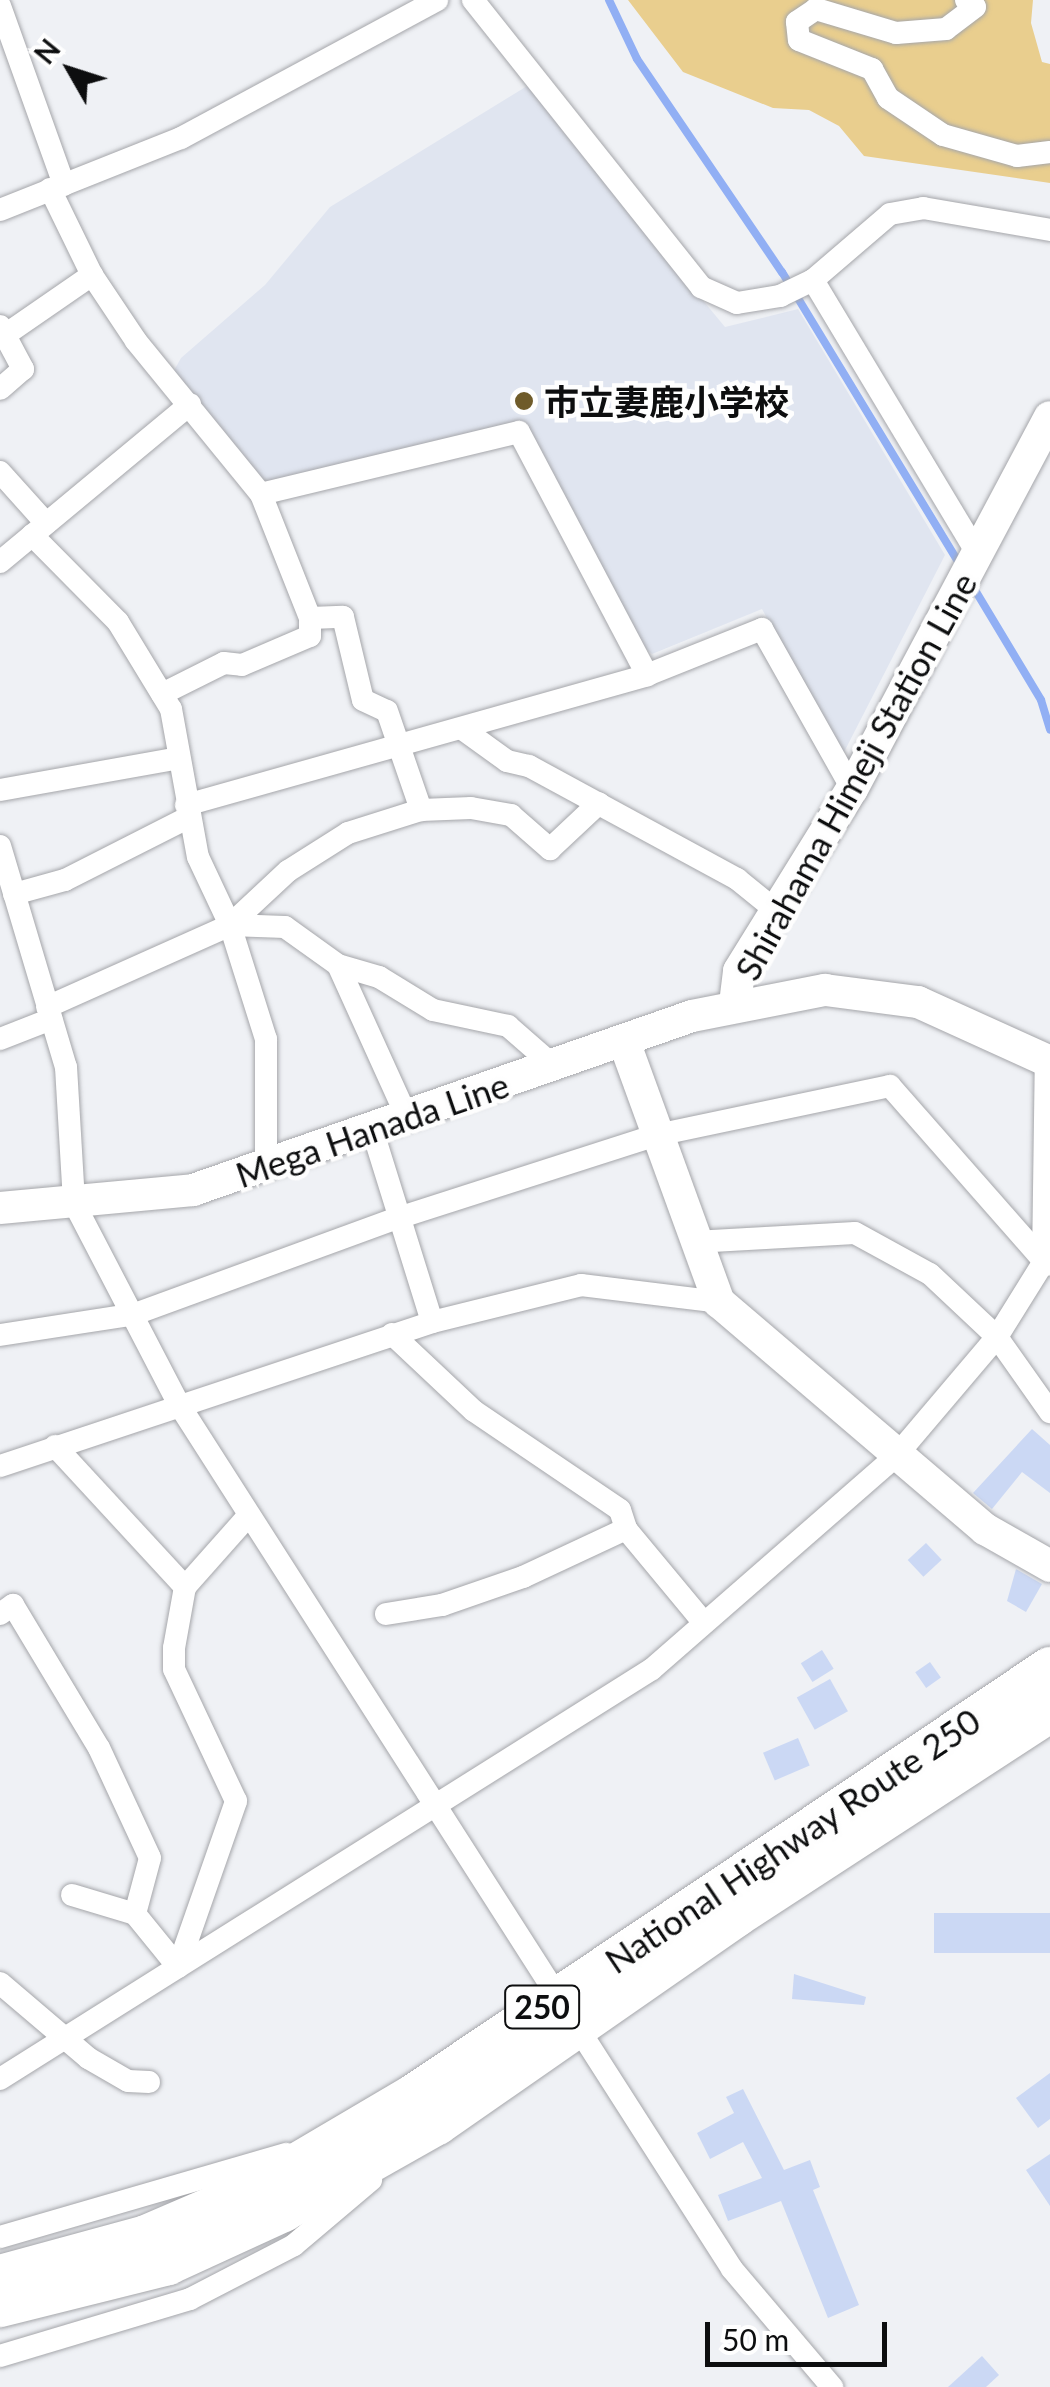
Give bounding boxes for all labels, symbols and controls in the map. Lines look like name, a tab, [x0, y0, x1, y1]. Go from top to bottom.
north arrow	[20, 20, 120, 120]
text: N	[27, 32, 67, 70]
place label: 市立妻鹿小学校	[544, 380, 789, 422]
marker: 市立妻鹿小学校	[513, 390, 535, 412]
street label: Shirahama Himeji Station Line	[725, 565, 985, 987]
street label: Mega Hanada Line	[230, 1063, 514, 1195]
street label: National Highway Route 250	[596, 1699, 988, 1981]
road number: 250	[502, 1980, 582, 2034]
scale bar	[710, 2302, 892, 2364]
text: 50 m	[722, 2321, 789, 2357]

